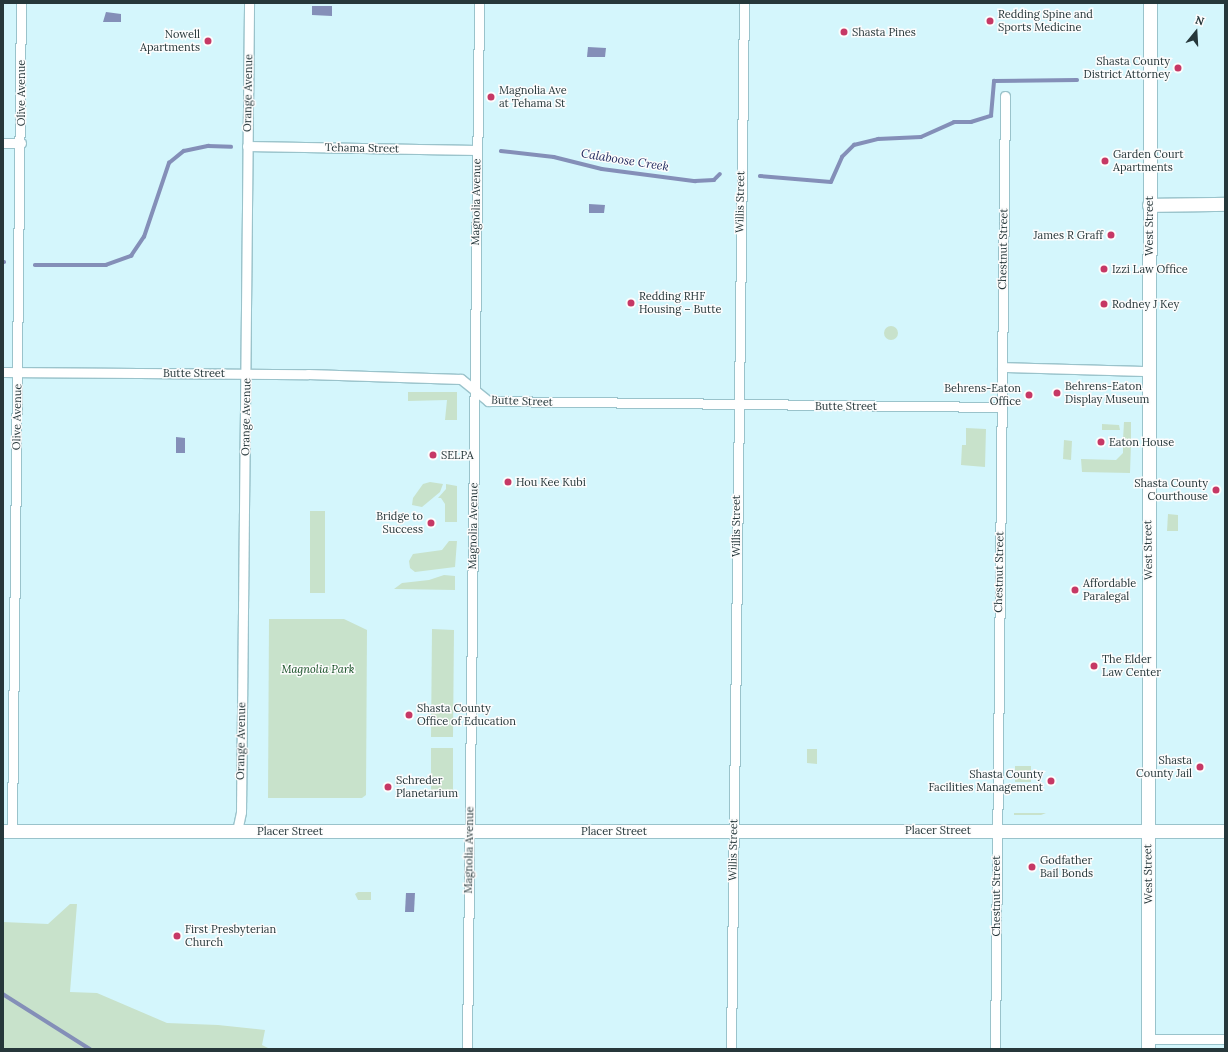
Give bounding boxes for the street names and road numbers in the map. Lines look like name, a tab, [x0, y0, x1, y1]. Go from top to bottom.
street label: Orange Avenue	[241, 54, 255, 132]
street label: Olive Avenue	[14, 60, 28, 126]
street label: Tehama Street	[325, 141, 399, 155]
street label: Magnolia Avenue	[469, 158, 483, 246]
street label: Willis Street	[733, 171, 747, 233]
street label: West Street	[1142, 196, 1156, 256]
street label: Chestnut Street	[996, 208, 1010, 290]
street label: Butte Street	[163, 366, 225, 380]
street label: Orange Avenue	[239, 378, 253, 456]
street label: Olive Avenue	[10, 384, 24, 450]
street label: Butte Street	[491, 393, 553, 409]
street label: Butte Street	[815, 399, 877, 413]
street label: Magnolia Avenue	[466, 482, 480, 570]
street label: Willis Street	[729, 495, 743, 557]
street label: West Street	[1141, 520, 1155, 580]
street label: Chestnut Street	[992, 531, 1006, 613]
street label: Orange Avenue	[234, 702, 248, 780]
street label: Magnolia Avenue	[462, 806, 476, 894]
street label: Willis Street	[726, 819, 740, 881]
street label: Placer Street	[905, 823, 971, 837]
street label: Placer Street	[257, 824, 323, 838]
street label: Placer Street	[581, 824, 647, 838]
street label: West Street	[1141, 844, 1155, 904]
street label: Chestnut Street	[989, 855, 1003, 937]

